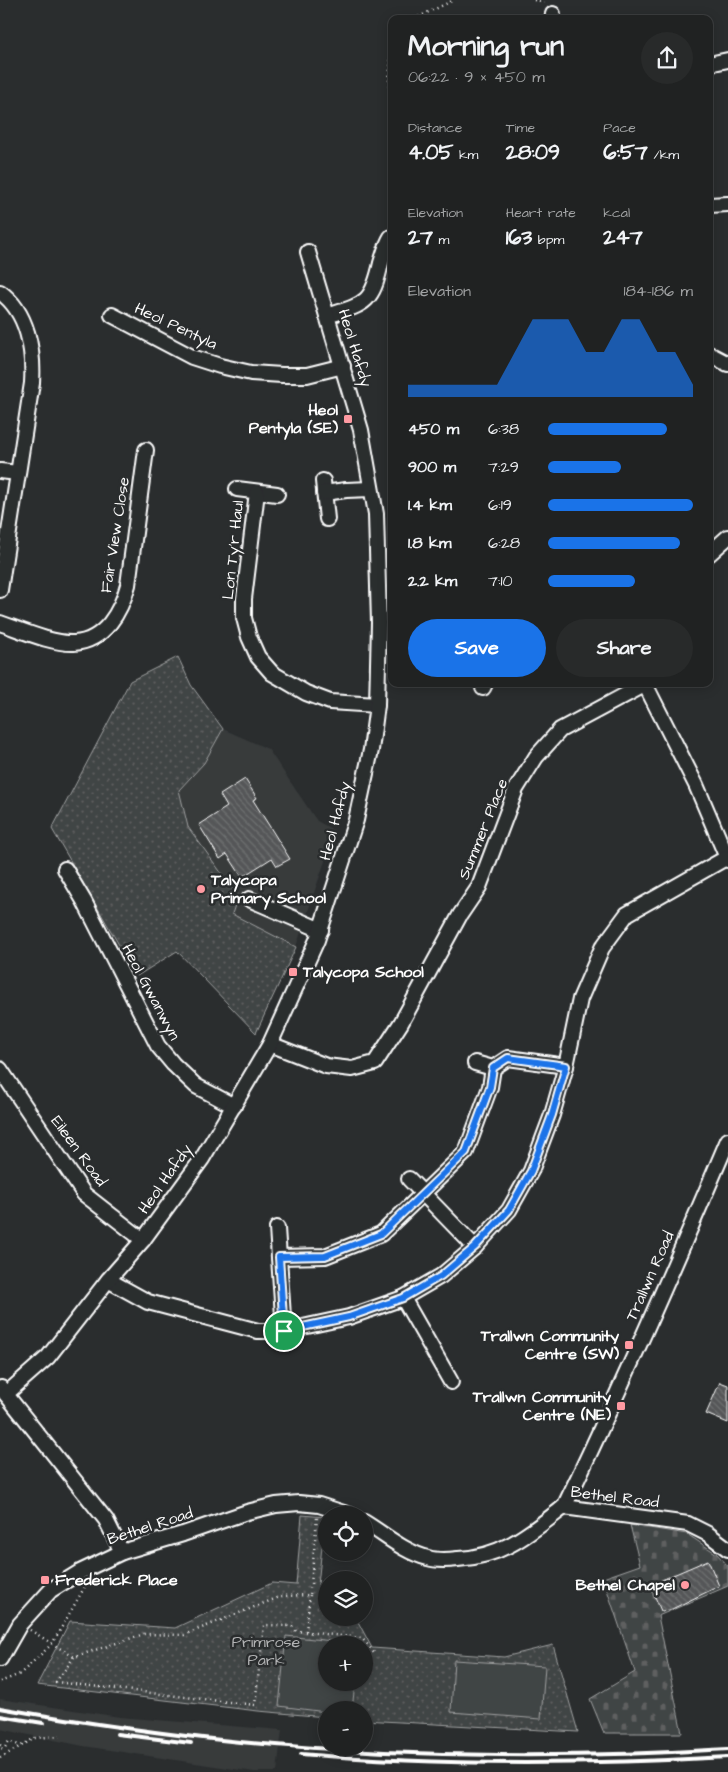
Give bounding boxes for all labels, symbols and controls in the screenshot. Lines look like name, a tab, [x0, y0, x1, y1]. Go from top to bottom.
text: Morning run	[408, 27, 564, 66]
button: share	[641, 32, 693, 84]
text: 06:22 · 9 × 450 m	[408, 66, 545, 88]
text: Distance	[408, 118, 462, 138]
text: Time	[506, 118, 535, 138]
text: Pace	[603, 118, 636, 138]
text: 4.05	[408, 138, 453, 167]
text: 28:09	[506, 138, 560, 167]
text: 6:57	[603, 138, 648, 167]
text: km	[453, 145, 478, 165]
text: /km	[648, 145, 679, 165]
text: Elevation	[408, 203, 463, 223]
text: Heart rate	[506, 203, 576, 223]
text: kcal	[603, 203, 630, 223]
text: 27	[408, 223, 433, 252]
text: 163	[506, 223, 532, 252]
text: 247	[603, 223, 643, 252]
text: m	[433, 230, 449, 250]
text: bpm	[532, 230, 564, 250]
text: Elevation	[408, 280, 471, 302]
text: 184–186 m	[623, 280, 693, 302]
street label: Heol Pentyla	[131, 297, 221, 356]
street label: Heol Hafdy	[332, 306, 377, 390]
place label: Heol Pentyla (SE)	[249, 399, 338, 440]
marker: Heol Pentyla (SE)	[342, 413, 354, 425]
text: 450 m	[408, 418, 459, 440]
text: 6:38	[488, 418, 519, 440]
text: 900 m	[408, 456, 456, 478]
text: 7:29	[488, 456, 519, 478]
street label: Fair View Close	[95, 475, 135, 594]
text: 1.4 km	[408, 494, 452, 516]
text: 6:19	[488, 494, 512, 516]
street label: Lon Ty'r Haul	[217, 499, 250, 601]
text: 1.8 km	[408, 532, 451, 554]
text: 6:28	[488, 532, 520, 554]
text: 2.2 km	[408, 570, 457, 592]
text: 7:10	[488, 570, 513, 592]
button: Save	[408, 619, 546, 677]
button: Share	[556, 619, 693, 677]
street label: Summer Place	[453, 775, 513, 883]
street label: Heol Hafdy	[314, 779, 357, 863]
place label: Talycopa Primary School	[210, 869, 326, 910]
marker: Talycopa Primary School	[195, 883, 207, 895]
street label: Heol Gwanwyn	[115, 940, 186, 1044]
place label: Talycopa School	[302, 961, 424, 984]
marker: Talycopa School	[287, 966, 299, 978]
street label: Eileen Road	[46, 1111, 112, 1191]
street label: Heol Hafdy	[133, 1140, 198, 1219]
street label: Trallwn Road	[620, 1228, 680, 1324]
pin	[263, 1310, 305, 1352]
icon: arrive	[270, 1317, 298, 1345]
place label: Trallwn Community Centre (SW)	[480, 1325, 619, 1365]
marker: Trallwn Community Centre (SW)	[623, 1339, 635, 1351]
place label: Trallwn Community Centre (NE)	[472, 1386, 611, 1426]
marker: Trallwn Community Centre (NE)	[615, 1400, 627, 1412]
street label: Bethel Road	[570, 1481, 660, 1513]
street label: Bethel Road	[104, 1502, 196, 1550]
map controls	[318, 1506, 373, 1756]
button: locate	[318, 1506, 373, 1561]
place label: Frederick Place	[55, 1569, 178, 1591]
button: layers	[318, 1571, 373, 1626]
marker: Frederick Place	[39, 1574, 51, 1586]
place label: Bethel Chapel	[576, 1574, 675, 1596]
marker: Bethel Chapel	[679, 1579, 691, 1591]
park label: Primrose Park	[232, 1631, 301, 1671]
button: +	[318, 1636, 373, 1691]
button: −	[318, 1701, 373, 1756]

